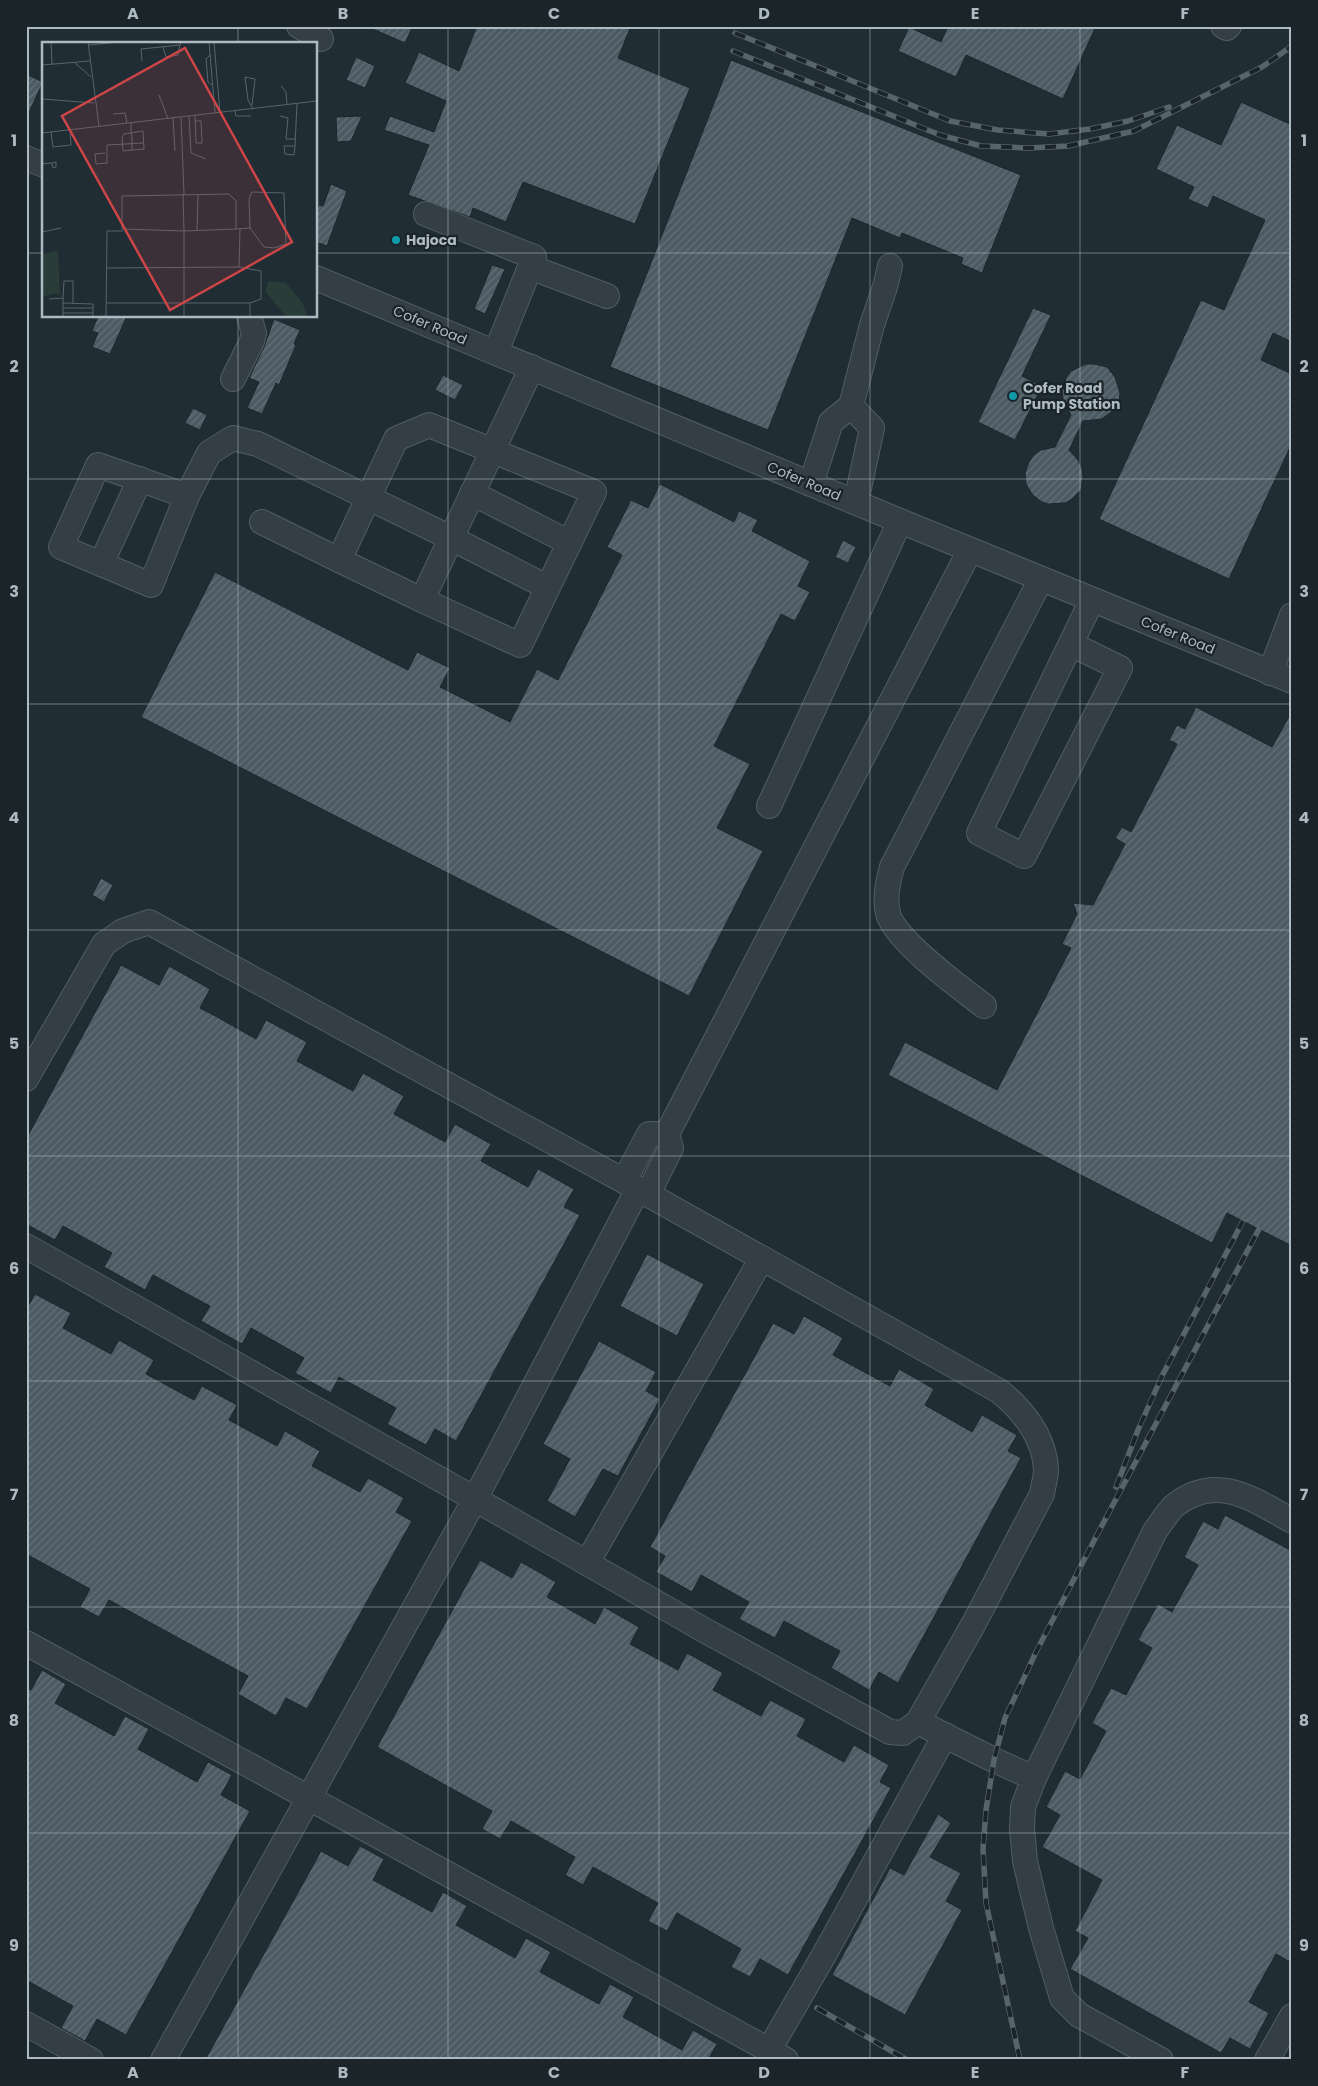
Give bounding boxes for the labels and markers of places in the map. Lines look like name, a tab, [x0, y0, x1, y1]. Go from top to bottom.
place label: Hajoca	[406, 230, 457, 250]
marker: Hajoca	[390, 234, 402, 246]
place label: Cofer Road Pump Station	[1023, 378, 1120, 414]
marker: Cofer Road Pump Station	[1007, 390, 1019, 402]

